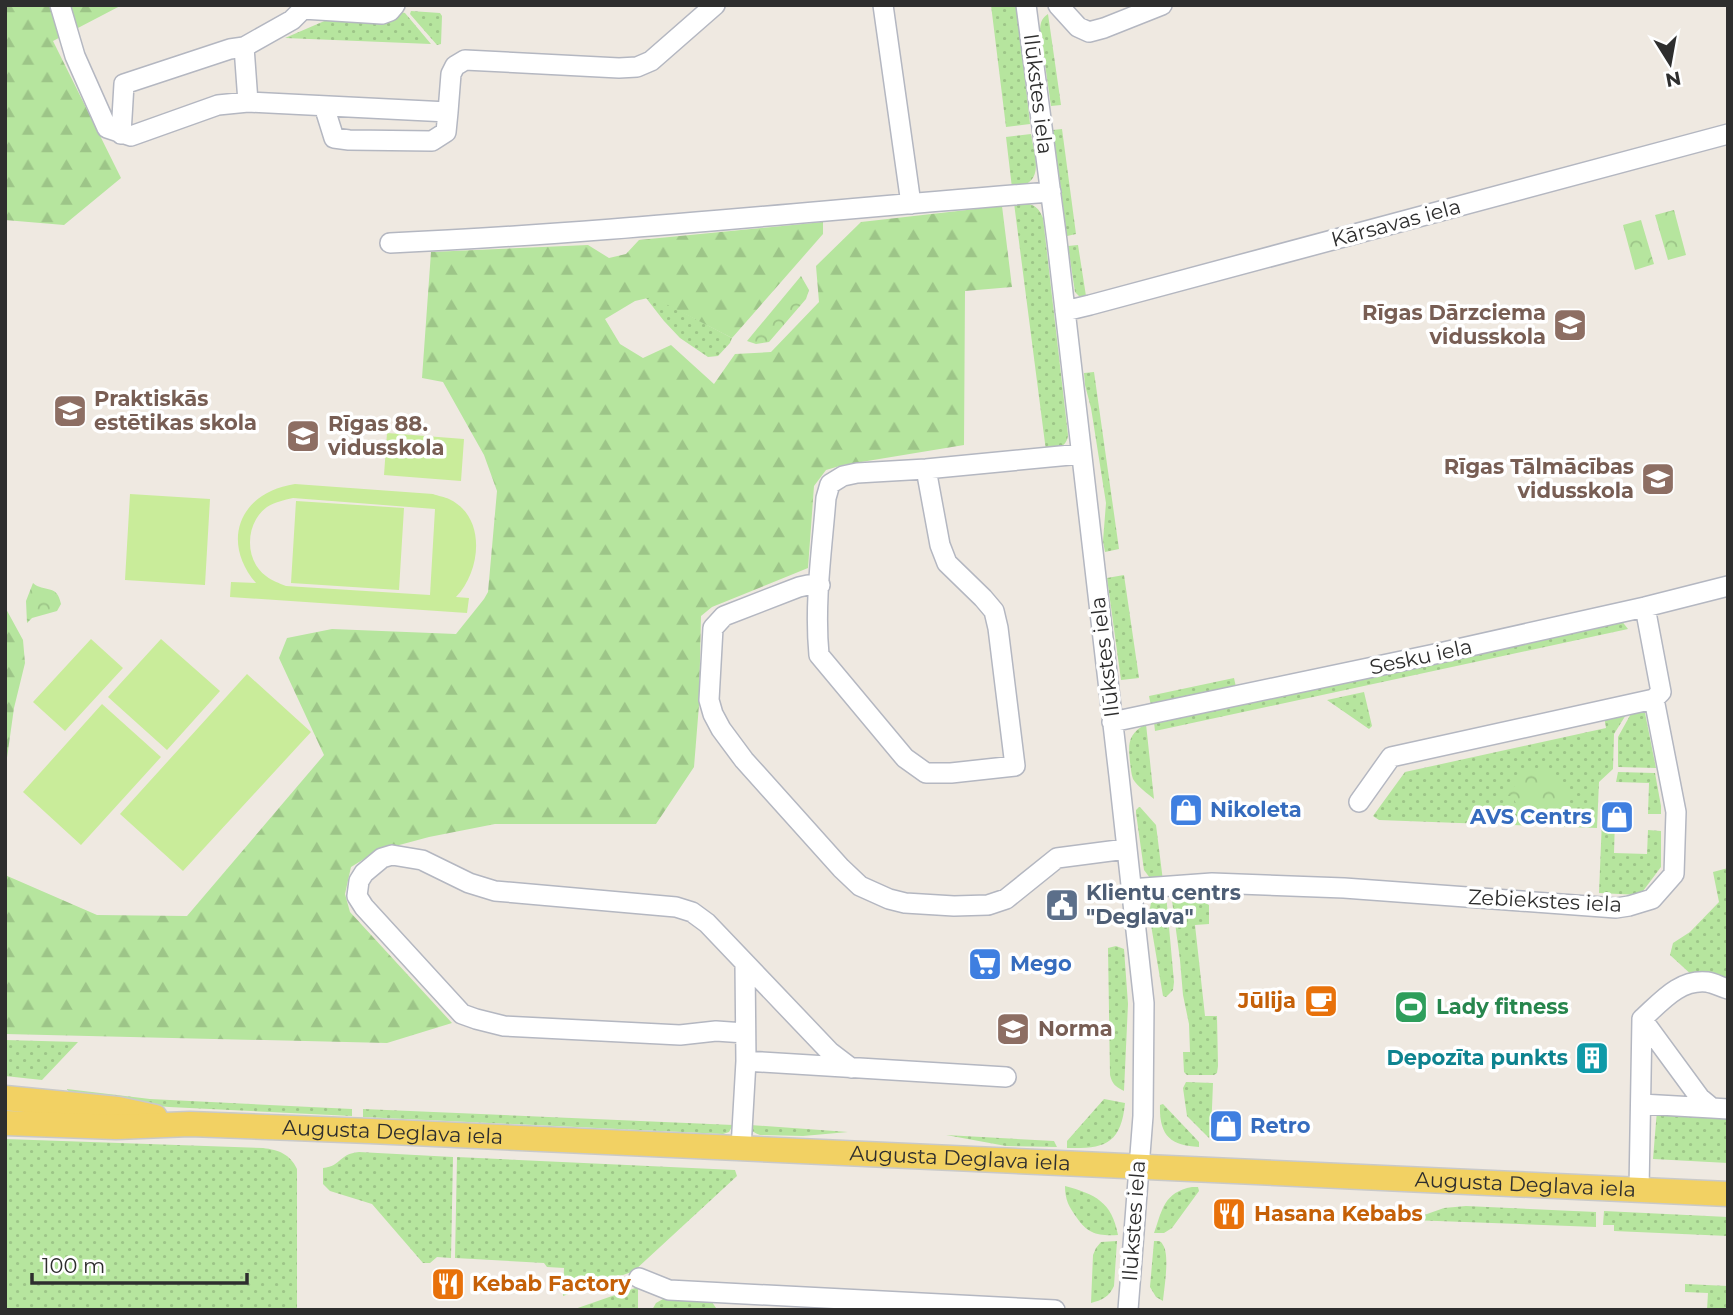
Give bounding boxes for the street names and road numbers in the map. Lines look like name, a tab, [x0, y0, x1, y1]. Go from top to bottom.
street label: Ilūkstes iela	[1019, 32, 1058, 156]
street label: Kārsavas iela	[1328, 193, 1463, 252]
street label: Ilūkstes iela	[1085, 595, 1124, 719]
street label: Sesku iela	[1367, 633, 1474, 680]
street label: Zebiekstes iela	[1467, 884, 1623, 917]
street label: Augusta Deglava iela	[282, 1115, 504, 1149]
street label: Augusta Deglava iela	[849, 1140, 1071, 1175]
street label: Ilūkstes iela	[1117, 1159, 1150, 1282]
street label: Augusta Deglava iela	[1414, 1166, 1637, 1202]

